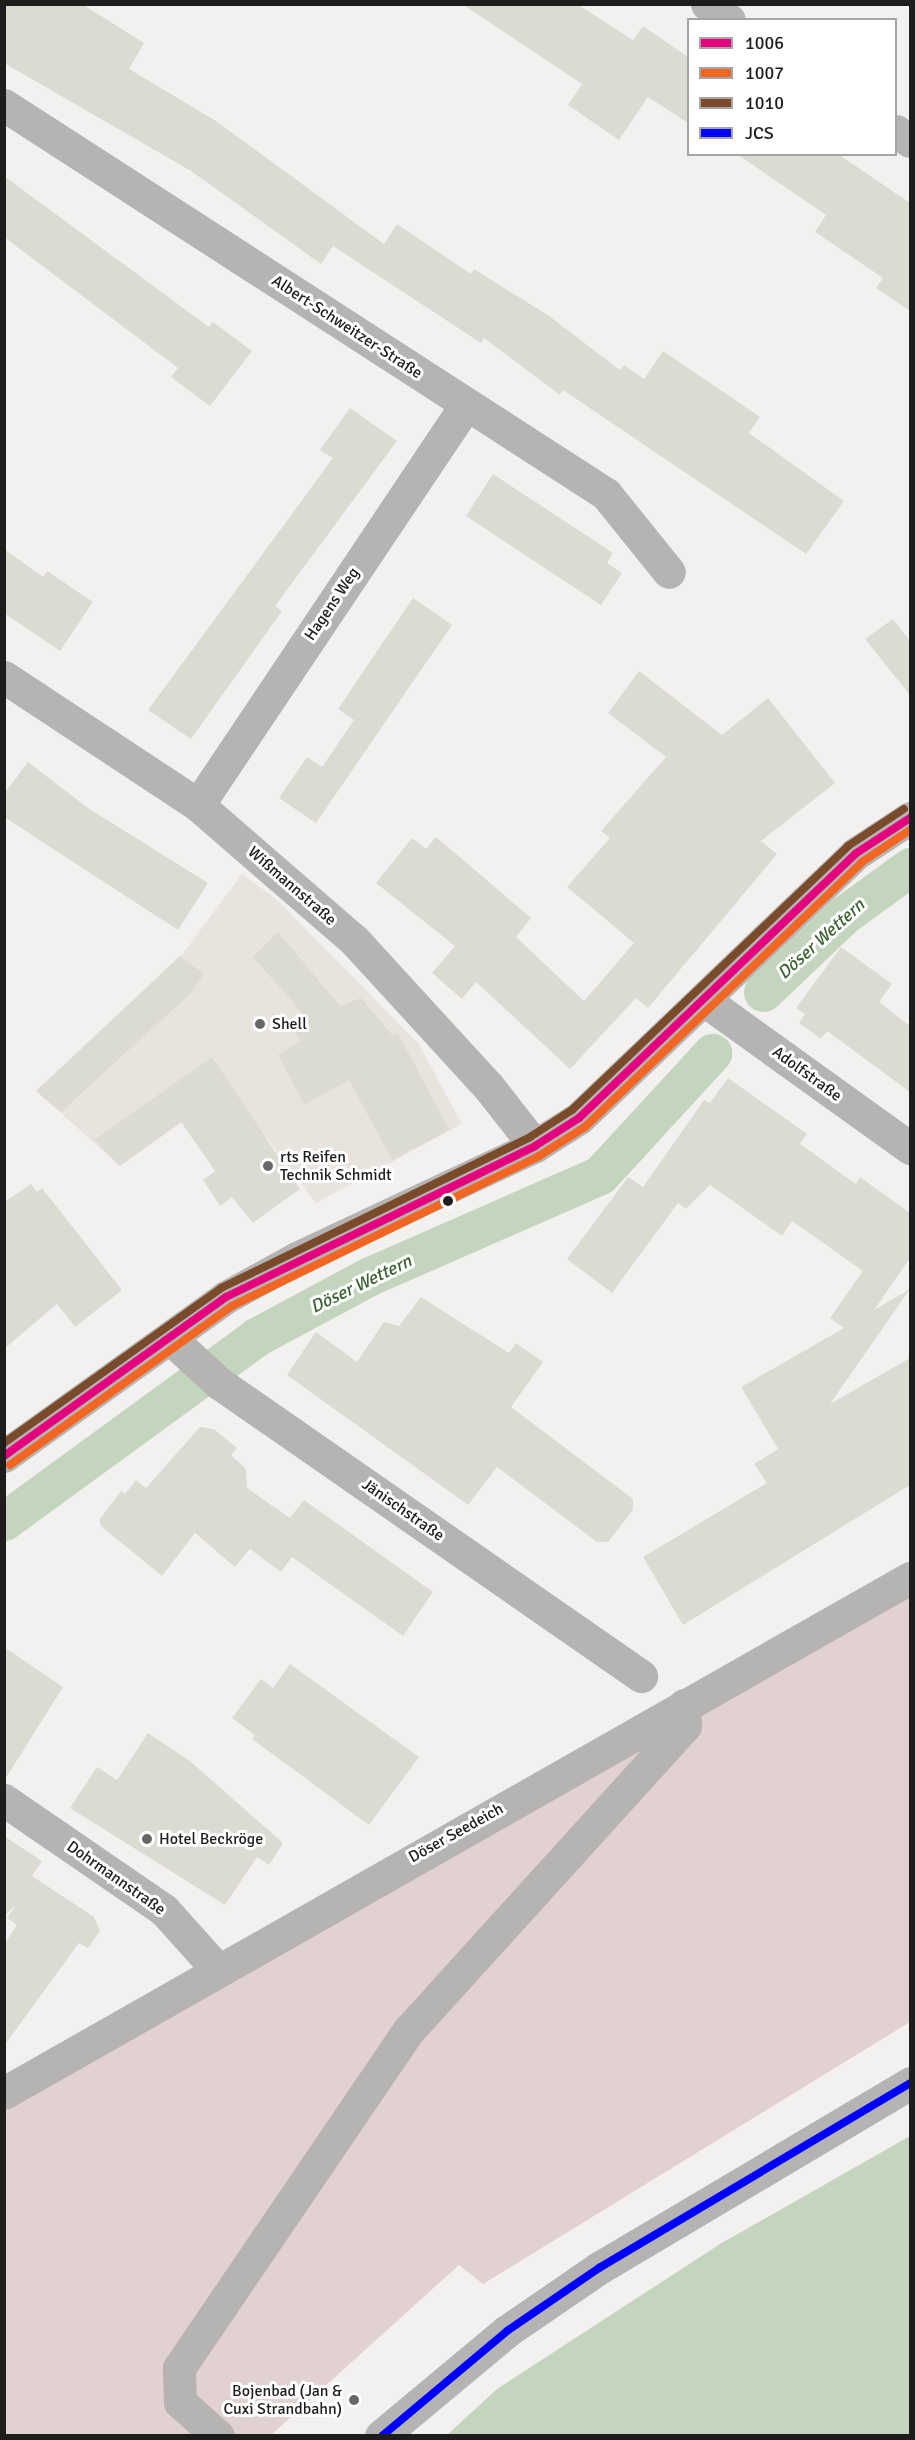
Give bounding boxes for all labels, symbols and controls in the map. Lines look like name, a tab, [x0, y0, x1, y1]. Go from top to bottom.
legend	[687, 18, 897, 156]
text: 1006	[745, 32, 784, 54]
text: 1007	[745, 62, 784, 84]
text: 1010	[745, 92, 784, 114]
text: JCS	[745, 122, 774, 144]
street label: Albert-Schweitzer-Straße	[268, 271, 426, 383]
street label: Hagens Weg	[301, 564, 363, 644]
street label: Wißmannstraße	[244, 842, 340, 930]
water label: Döser Wettern	[773, 894, 869, 984]
place label: Shell	[272, 1014, 307, 1034]
marker: Shell	[253, 1017, 267, 1031]
street label: Adolfstraße	[769, 1042, 845, 1106]
place label: rts Reifen Technik Schmidt	[280, 1147, 392, 1185]
marker: rts Reifen Technik Schmidt	[261, 1159, 275, 1173]
unlabelled marker	[442, 1195, 454, 1207]
water label: Döser Wettern	[307, 1250, 415, 1318]
street label: Jänischstraße	[358, 1475, 448, 1545]
street label: Döser Seedeich	[405, 1799, 507, 1867]
place label: Hotel Beckröge	[159, 1829, 263, 1849]
marker: Hotel Beckröge	[140, 1832, 154, 1846]
street label: Dohrmannstraße	[63, 1837, 169, 1919]
place label: Bojenbad (Jan & Cuxi Strandbahn)	[224, 2381, 342, 2419]
marker: Bojenbad (Jan & Cuxi Strandbahn)	[347, 2393, 361, 2407]

